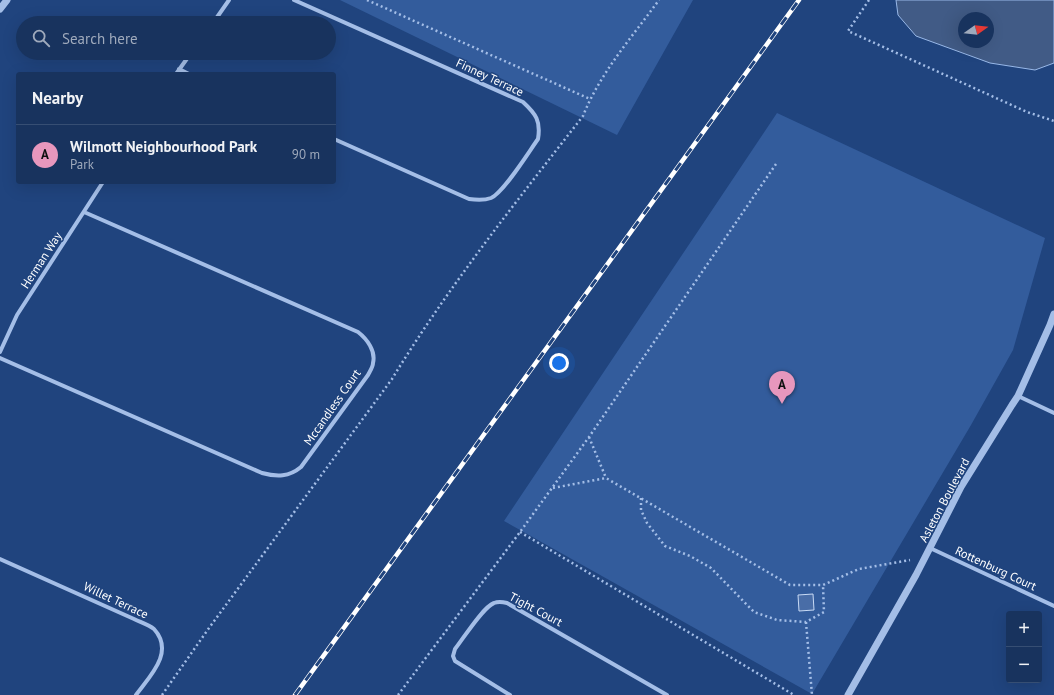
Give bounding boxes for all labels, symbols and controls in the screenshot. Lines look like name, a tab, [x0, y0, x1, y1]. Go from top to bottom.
north arrow	[958, 12, 994, 48]
search box	[16, 16, 336, 60]
icon: search	[30, 27, 52, 49]
text: Search here	[62, 29, 138, 48]
street label: Finney Terrace	[454, 55, 526, 99]
text: Nearby	[32, 87, 83, 109]
text: Wilmott Neighbourhood Park	[70, 137, 257, 156]
text: A	[41, 146, 49, 163]
text: 90 m	[292, 146, 320, 163]
text: Park	[70, 156, 94, 173]
street label: Herman Way	[17, 229, 65, 291]
your location	[549, 353, 569, 373]
street label: Mccandless Court	[300, 366, 364, 448]
pin: A	[769, 371, 795, 404]
street label: Asleton Boulevard	[915, 455, 973, 545]
street label: Rottenburg Court	[953, 543, 1039, 593]
street label: Willet Terrace	[81, 578, 151, 622]
street label: Tight Court	[507, 589, 565, 629]
map controls	[1006, 611, 1042, 683]
button: +	[1006, 611, 1042, 647]
button: −	[1006, 647, 1042, 683]

